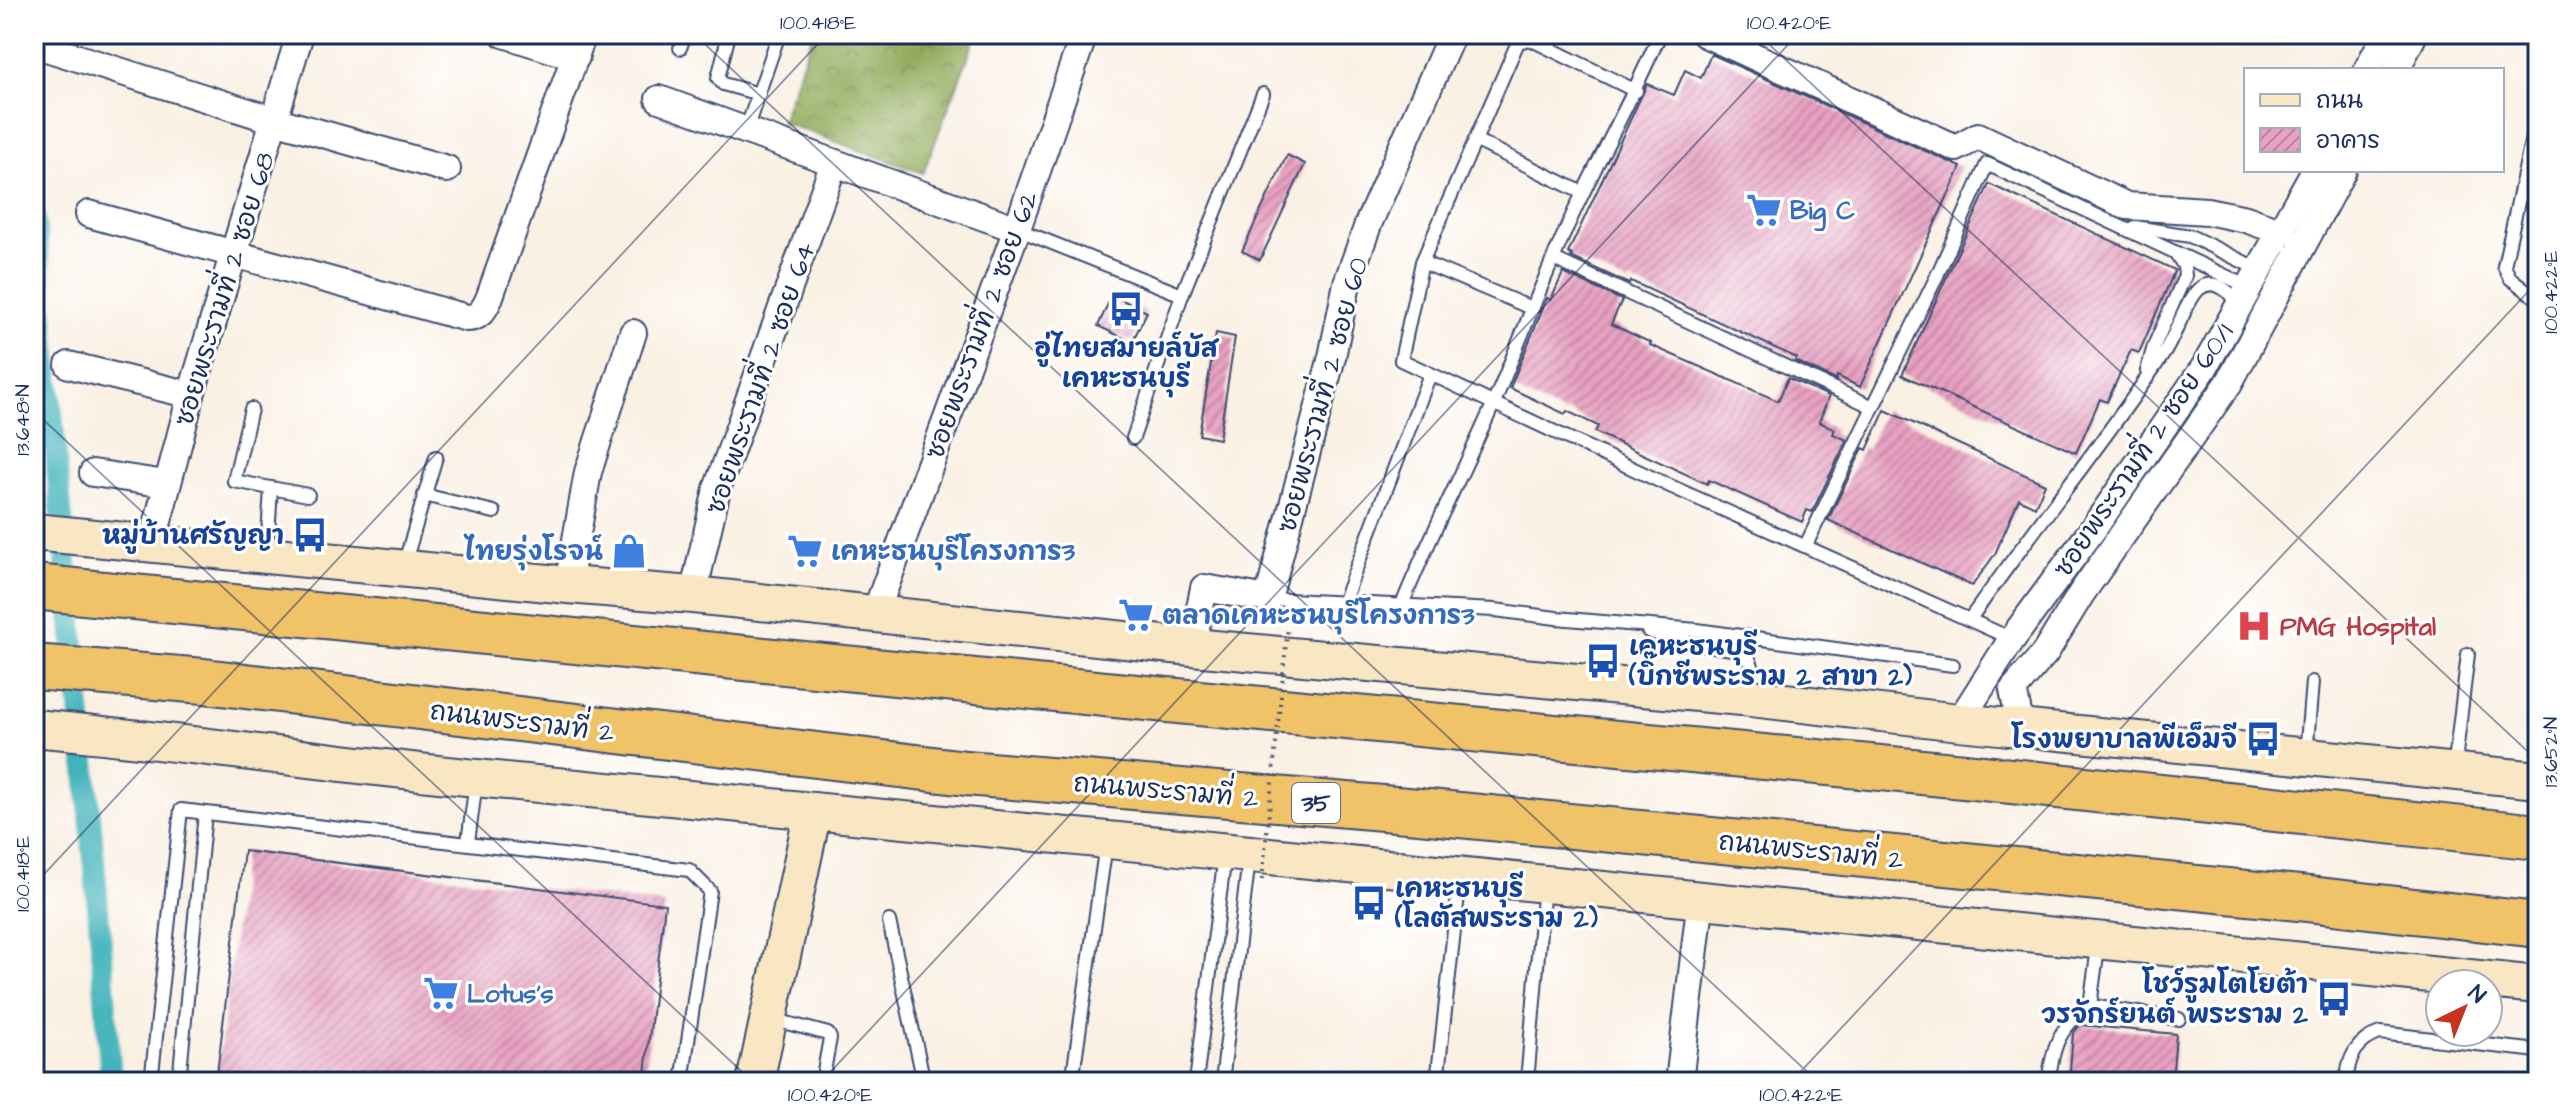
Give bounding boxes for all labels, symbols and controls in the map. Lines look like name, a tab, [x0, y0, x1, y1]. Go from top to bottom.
text: 100.418°E	[780, 9, 856, 37]
text: 100.420°E	[1747, 9, 1831, 37]
legend	[2244, 68, 2504, 172]
text: ถนน	[2316, 84, 2363, 118]
text: อาคาร	[2316, 124, 2380, 158]
street label: ซอยพระรามที่ 2 ซอย 68	[160, 146, 284, 430]
street label: ซอยพระรามที่ 2 ซอย 62	[910, 184, 1047, 464]
supermarket icon: Big C	[1745, 191, 1783, 229]
place label: Big C	[1790, 193, 1855, 232]
street label: ซอยพระรามที่ 2 ซอย 64	[691, 235, 824, 519]
text: 100.422°E	[2537, 250, 2565, 334]
street label: ซอยพระรามที่ 2 ซอย 60	[1262, 252, 1377, 537]
bus stop icon: อู่ไทยสมายล์บัส เคหะธนบุรี	[1107, 290, 1145, 328]
street label: ซอยพระรามที่ 2 ซอย 60/1	[2040, 313, 2242, 585]
place label: อู่ไทยสมายล์บัส เคหะธนบุรี	[1034, 330, 1220, 398]
text: 13.648°N	[9, 384, 37, 456]
bus stop icon: หมู่บ้านศรัญญา	[291, 516, 329, 554]
place label: หมู่บ้านศรัญญา	[102, 518, 284, 554]
shop icon: ไทยรุ่งโรจน์	[610, 532, 648, 570]
supermarket icon: เคหะธนบุรีโครงการ3	[786, 532, 824, 570]
place label: ไทยรุ่งโรจน์	[463, 533, 603, 571]
place label: เคหะธนบุรีโครงการ3	[831, 533, 1076, 571]
supermarket icon: ตลาดเคหะธนบุรีโครงการ3	[1117, 596, 1155, 634]
place label: ตลาดเคหะธนบุรีโครงการ3	[1162, 597, 1475, 635]
hospital icon: PMG Hospital	[2235, 607, 2273, 645]
place label: PMG Hospital	[2280, 609, 2436, 645]
place label: เคหะธนบุรี (บิ๊กซีพระราม 2 สาขา 2)	[1628, 629, 1912, 695]
bus stop icon: เคหะธนบุรี (บิ๊กซีพระราม 2 สาขา 2)	[1584, 642, 1622, 680]
street label: ถนนพระรามที่ 2	[428, 686, 617, 751]
text: 13.652°N	[2537, 717, 2565, 787]
bus stop icon: โรงพยาบาลพีเอ็มจี	[2244, 720, 2282, 758]
place label: โรงพยาบาลพีเอ็มจี	[2010, 721, 2237, 758]
street label: ถนนพระรามที่ 2	[1072, 758, 1261, 817]
road number: 35	[1292, 783, 1340, 823]
street label: ถนนพระรามที่ 2	[1717, 816, 1906, 879]
text: 100.418°E	[9, 836, 37, 912]
place label: เคหะธนบุรี (โลตัสพระราม 2)	[1394, 871, 1598, 937]
bus stop icon: เคหะธนบุรี (โลตัสพระราม 2)	[1350, 884, 1388, 922]
place label: โชว์รูมโตโยต้า วรจักร์ยนต์ พระราม 2	[2042, 966, 2308, 1033]
north arrow	[2424, 968, 2504, 1048]
supermarket icon: Lotus's	[422, 974, 460, 1012]
place label: Lotus's	[467, 976, 554, 1012]
text: N	[2461, 978, 2492, 1011]
bus stop icon: โชว์รูมโตโยต้า วรจักร์ยนต์ พระราม 2	[2315, 980, 2353, 1018]
text: 100.420°E	[788, 1081, 872, 1109]
text: 100.422°E	[1759, 1081, 1843, 1109]

